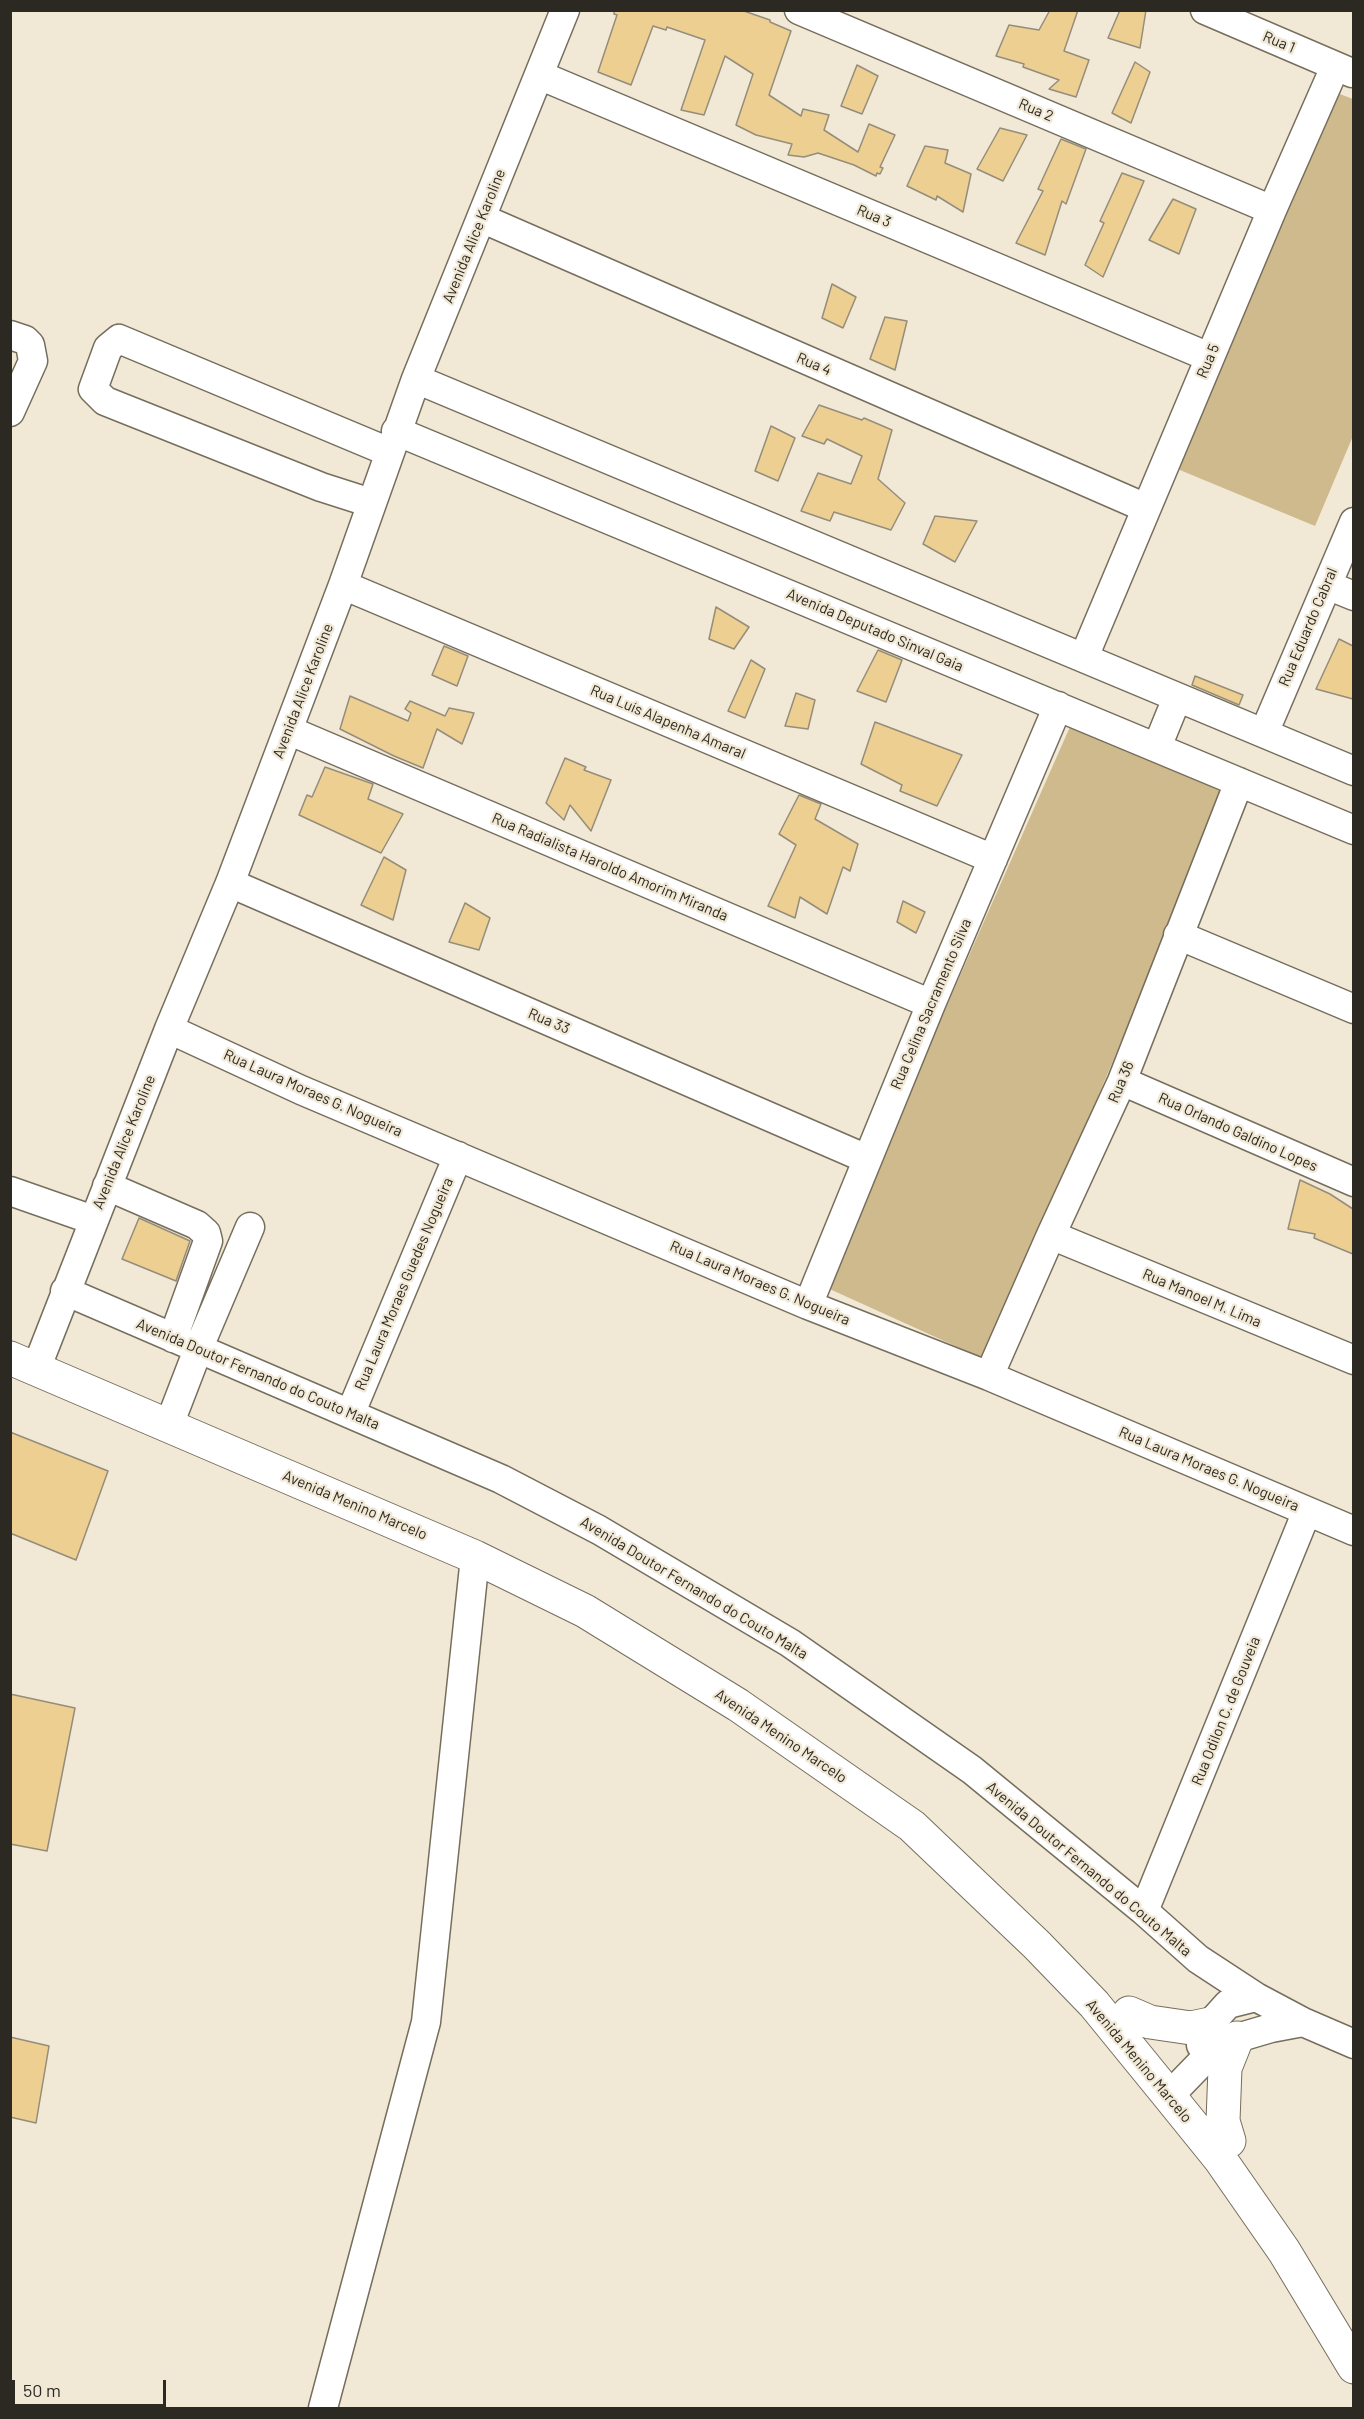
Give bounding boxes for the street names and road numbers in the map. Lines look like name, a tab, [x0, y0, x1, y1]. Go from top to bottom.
street label: Rua 1	[1260, 27, 1298, 57]
street label: Rua 2	[1016, 95, 1056, 125]
street label: Avenida Alice Karoline	[439, 166, 509, 306]
street label: Rua 3	[854, 201, 894, 231]
street label: Rua 5	[1193, 341, 1223, 381]
street label: Rua 4	[794, 349, 834, 379]
street label: Rua Eduardo Cabral	[1275, 565, 1341, 689]
street label: Avenida Deputado Sinval Gaia	[784, 585, 966, 675]
street label: Avenida Alice Karoline	[269, 621, 337, 761]
street label: Rua Luís Alapenha Amaral	[588, 681, 748, 763]
street label: Rua Radialista Haroldo Amorim Miranda	[489, 809, 731, 925]
street label: Rua Celina Sacramento Silva	[887, 916, 975, 1092]
street label: Rua 33	[526, 1004, 572, 1038]
street label: Rua Laura Moraes G. Nogueira	[221, 1045, 405, 1141]
street label: Rua 36	[1104, 1059, 1138, 1105]
street label: Avenida Alice Karoline	[89, 1072, 159, 1212]
street label: Rua Orlando Galdino Lopes	[1156, 1089, 1320, 1175]
street label: Rua Laura Moraes Guedes Nogueira	[351, 1175, 457, 1393]
street label: Rua Laura Moraes G. Nogueira	[667, 1237, 853, 1329]
street label: Rua Manoel M. Lima	[1140, 1265, 1264, 1331]
street label: Avenida Doutor Fernando do Couto Malta	[134, 1314, 382, 1434]
street label: Rua Laura Moraes G. Nogueira	[1116, 1423, 1302, 1515]
street label: Avenida Menino Marcelo	[280, 1466, 430, 1544]
street label: Avenida Doutor Fernando do Couto Malta	[577, 1513, 811, 1663]
street label: Rua Odilon C. de Gouveia	[1188, 1634, 1264, 1788]
street label: Avenida Menino Marcelo	[712, 1685, 850, 1787]
street label: Avenida Doutor Fernando do Couto Malta	[983, 1778, 1195, 1960]
street label: Avenida Menino Marcelo	[1082, 1996, 1196, 2126]

